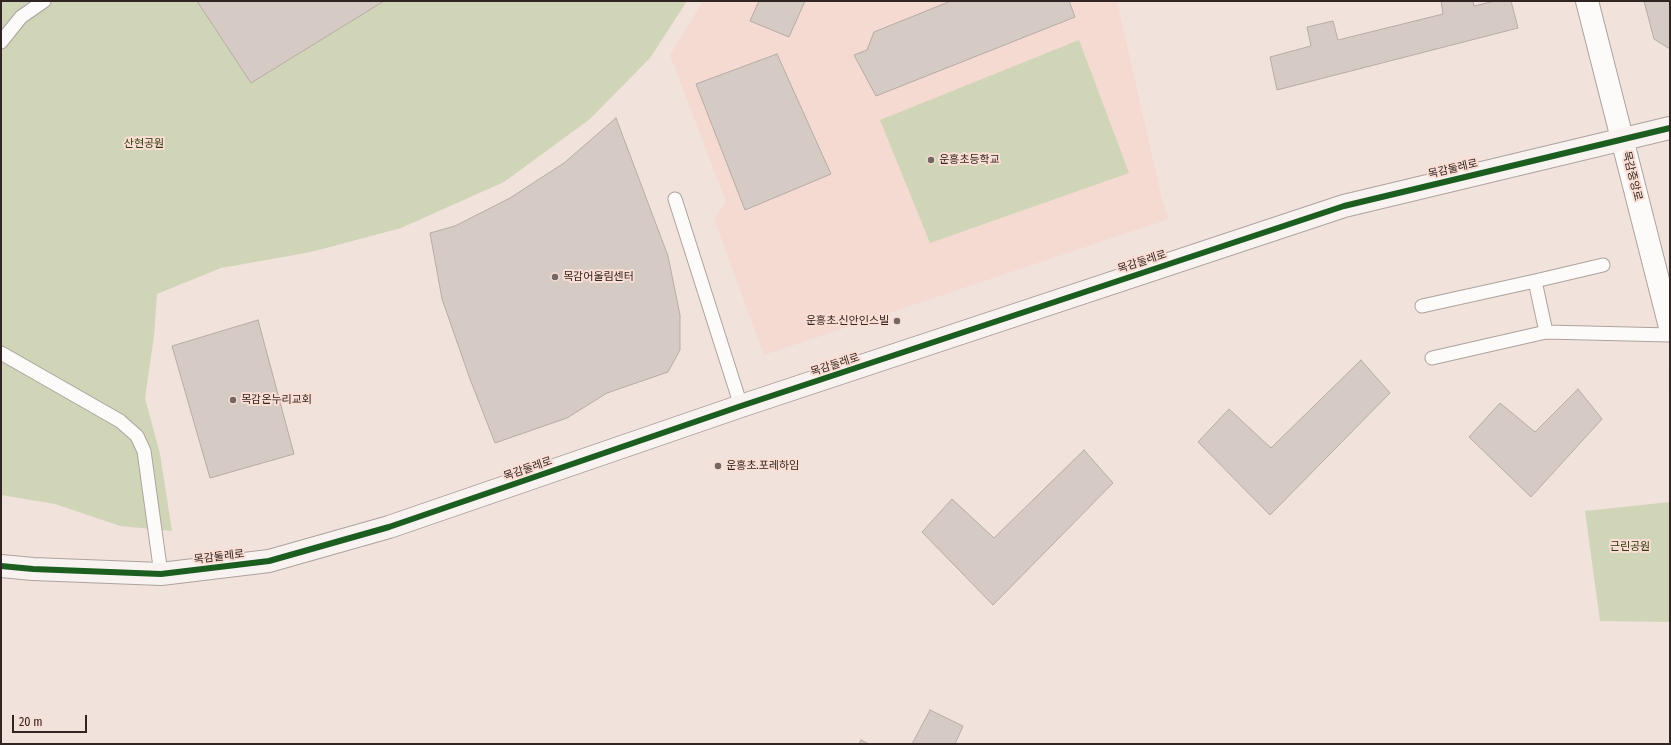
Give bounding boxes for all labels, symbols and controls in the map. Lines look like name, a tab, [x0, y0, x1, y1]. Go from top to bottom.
park label: 산현공원	[124, 137, 164, 151]
street label: 목감중앙로	[1619, 150, 1645, 202]
place label: 운흥초등학교	[939, 153, 1000, 167]
marker: 운흥초등학교	[926, 155, 936, 165]
street label: 목감둘레로	[1427, 157, 1479, 181]
street label: 목감둘레로	[1116, 248, 1168, 276]
place label: 목감어울림센터	[563, 270, 634, 284]
marker: 목감어울림센터	[550, 272, 560, 282]
place label: 운흥초.신안인스빌	[806, 314, 889, 328]
marker: 운흥초.신안인스빌	[892, 316, 902, 326]
street label: 목감둘레로	[809, 351, 861, 379]
place label: 목감온누리교회	[241, 393, 312, 407]
marker: 목감온누리교회	[228, 395, 238, 405]
street label: 목감둘레로	[502, 455, 554, 483]
place label: 운흥초.포레하임	[726, 459, 799, 473]
marker: 운흥초.포레하임	[713, 461, 723, 471]
park label: 근린공원	[1610, 540, 1650, 554]
street label: 목감둘레로	[193, 547, 245, 567]
scale bar	[14, 707, 89, 733]
text: 20 m	[19, 715, 43, 729]

